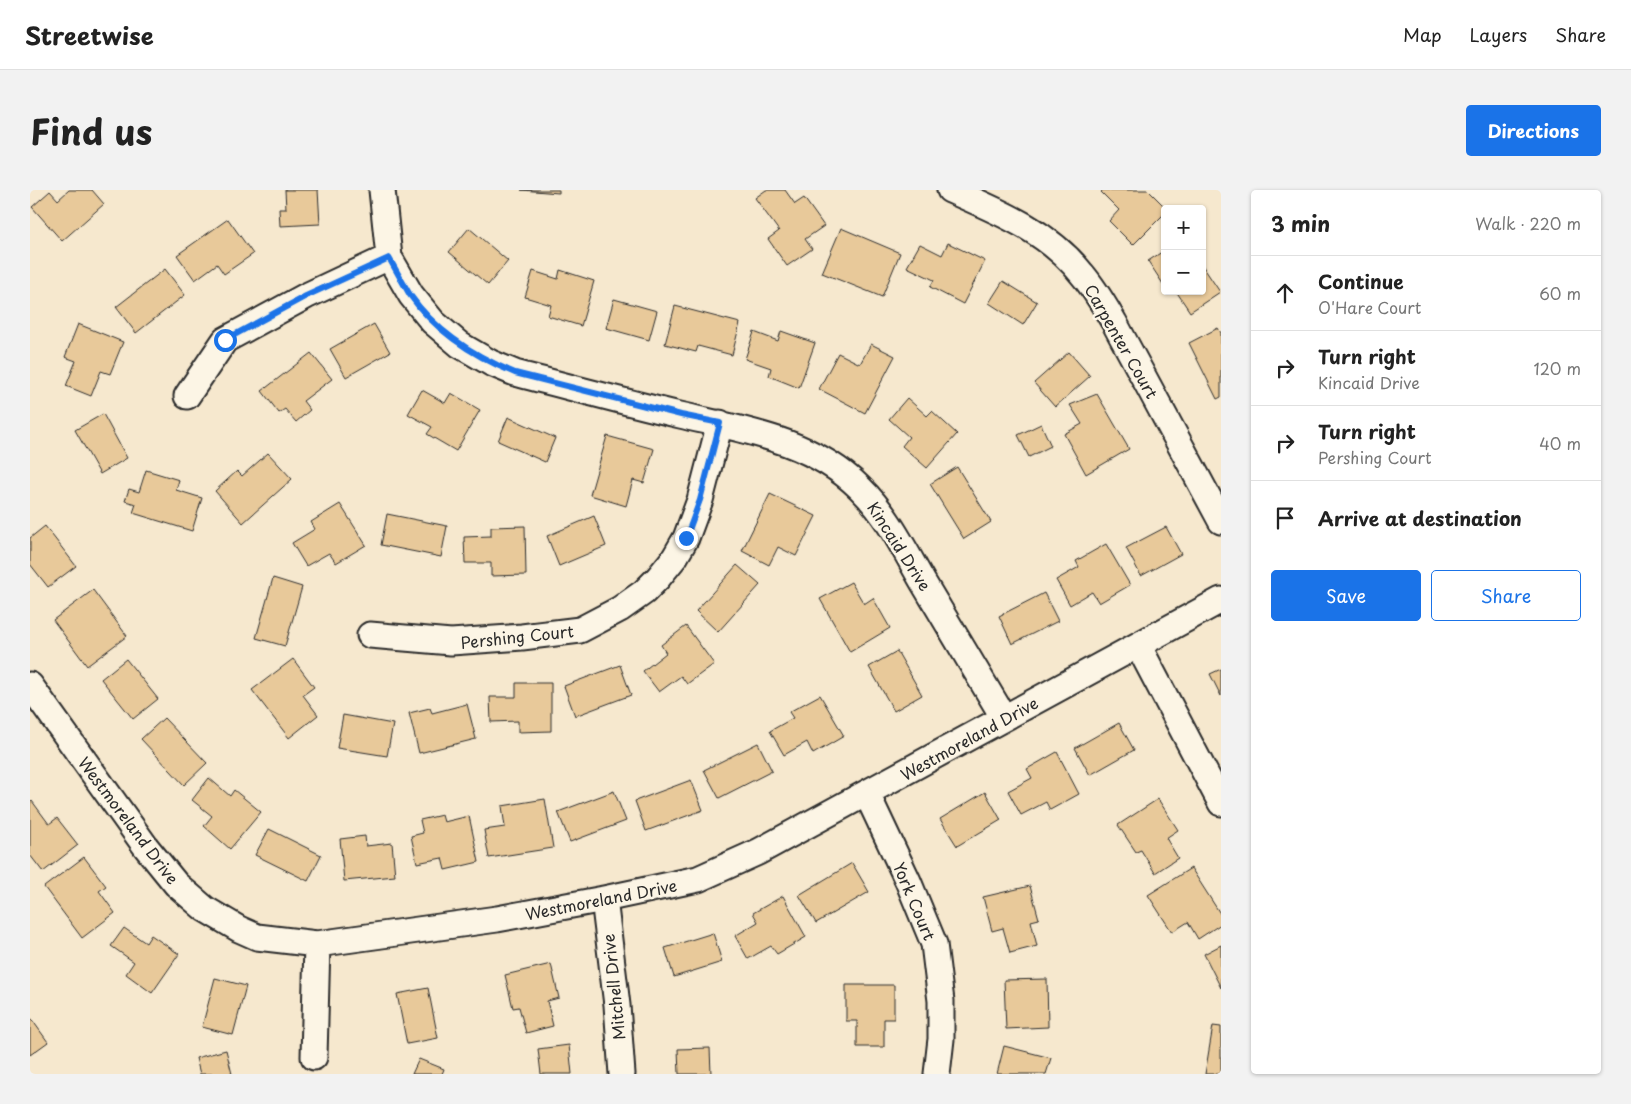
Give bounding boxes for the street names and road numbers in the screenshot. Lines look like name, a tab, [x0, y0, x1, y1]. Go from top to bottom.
street label: Carpenter Court	[1079, 279, 1165, 403]
street label: Kincaid Drive	[862, 497, 938, 595]
street label: Pershing Court	[459, 618, 575, 654]
street label: Westmoreland Drive	[896, 690, 1042, 786]
street label: Westmoreland Drive	[73, 751, 185, 889]
street label: York Court	[888, 858, 942, 944]
street label: Westmoreland Drive	[523, 873, 679, 925]
street label: Mitchell Drive	[596, 933, 630, 1041]

